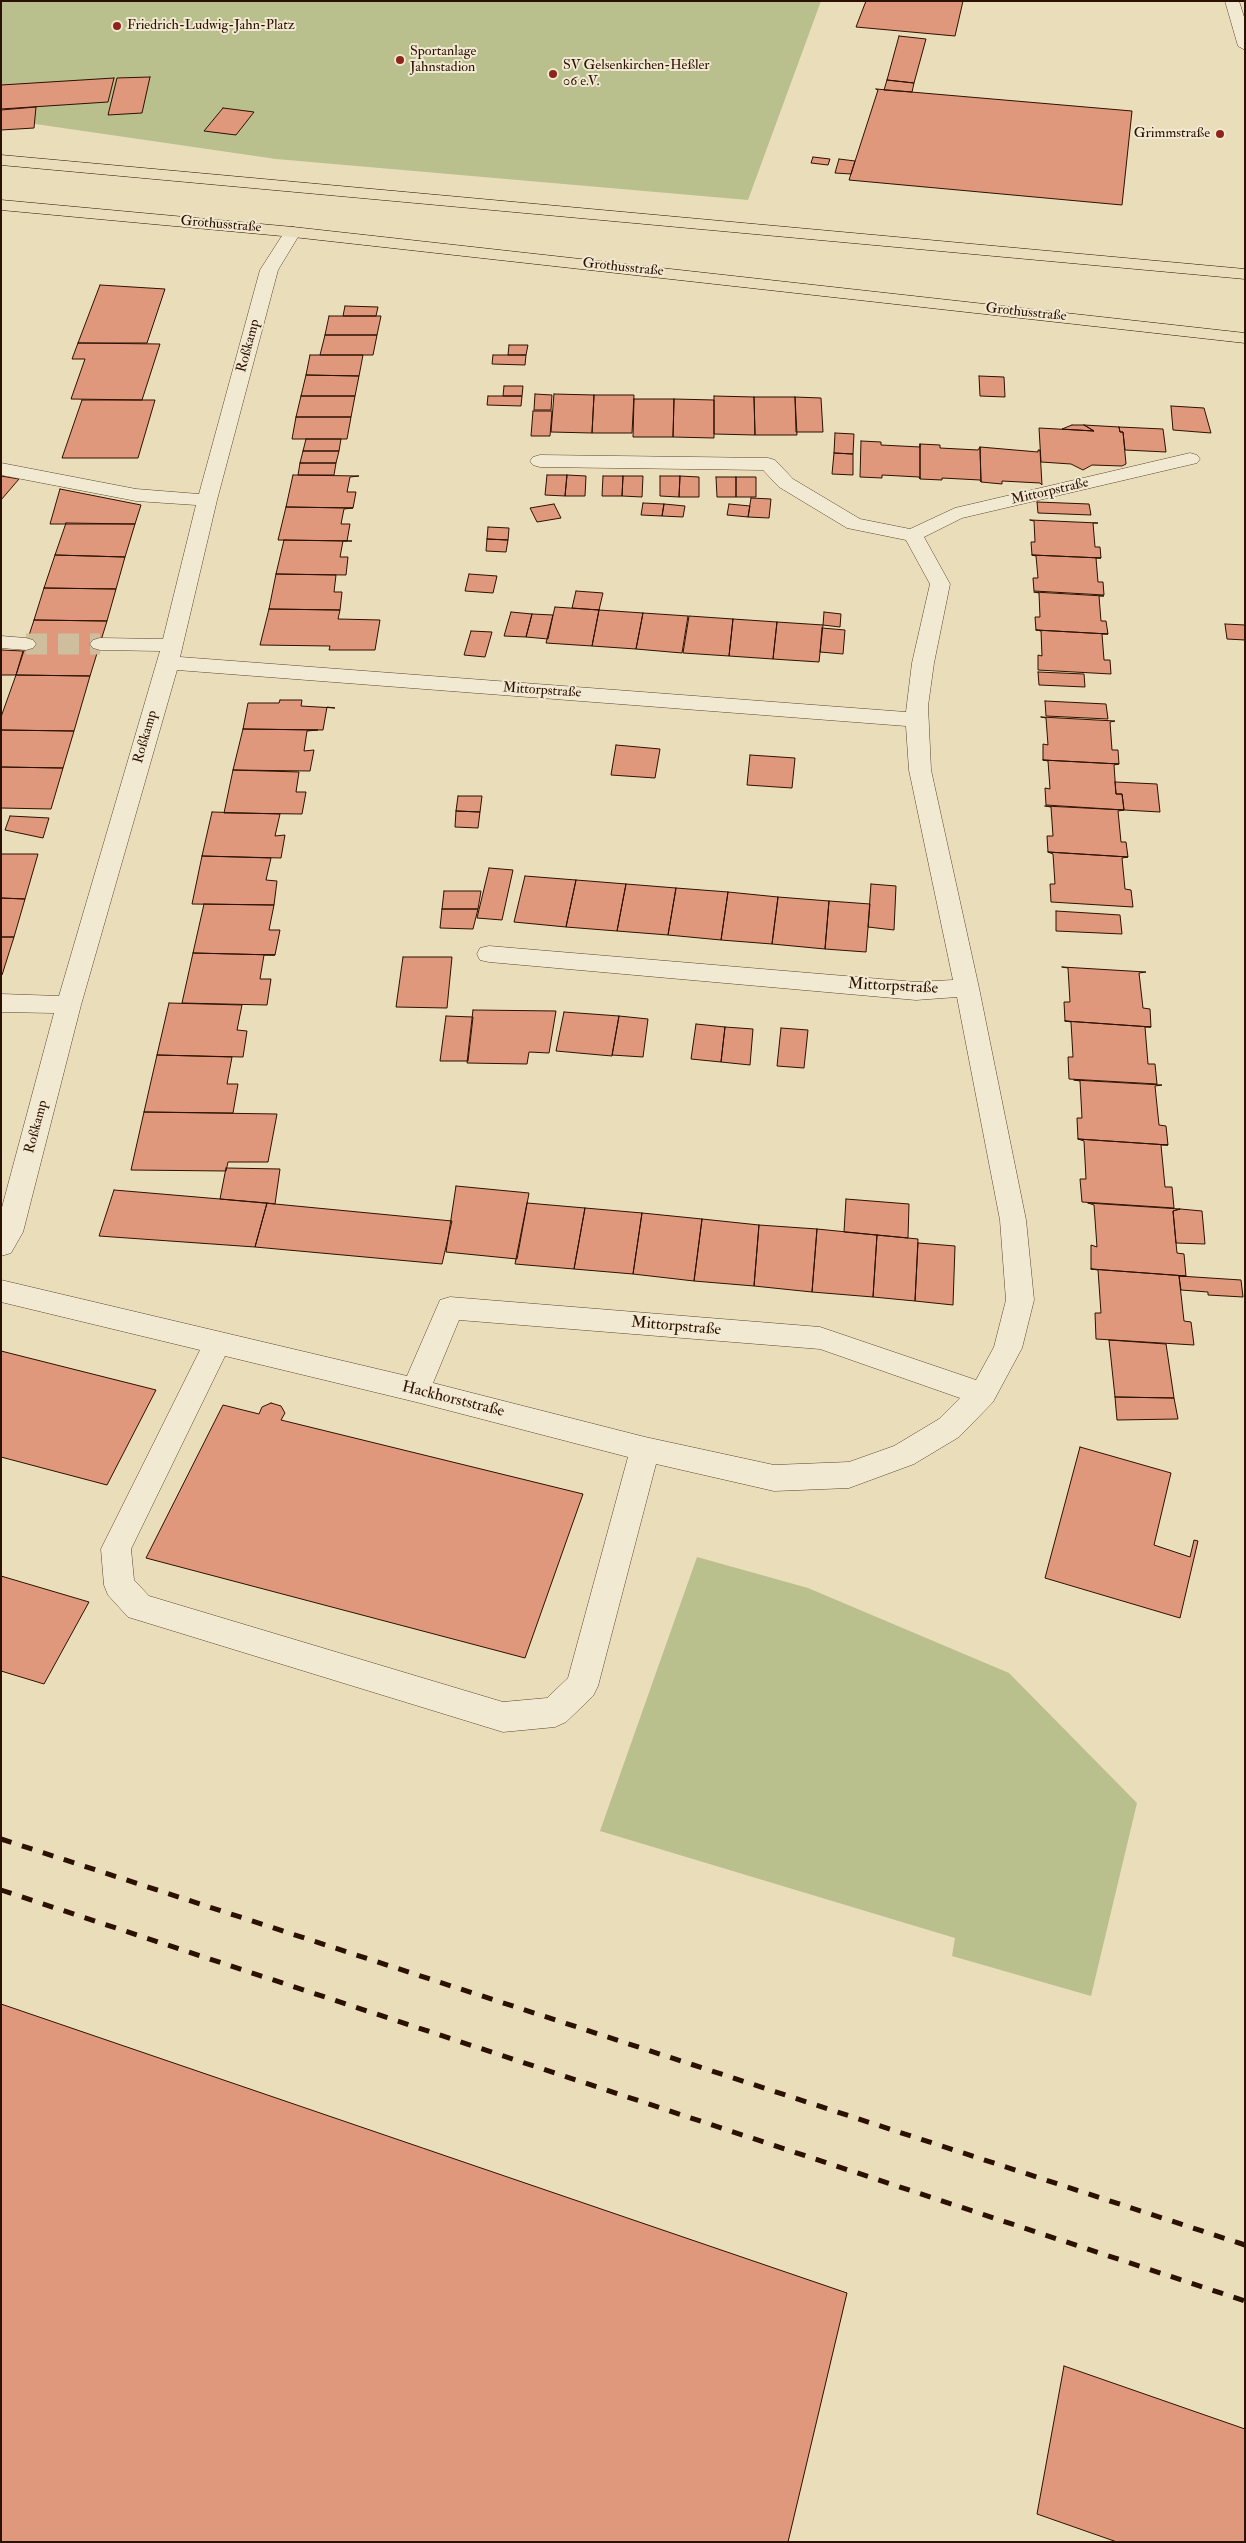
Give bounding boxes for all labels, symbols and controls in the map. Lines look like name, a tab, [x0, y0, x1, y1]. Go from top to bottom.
place label: Friedrich-Ludwig-Jahn-Platz	[127, 18, 295, 34]
marker: Friedrich-Ludwig-Jahn-Platz	[111, 20, 123, 32]
place label: Sportanlage Jahnstadion	[410, 44, 476, 76]
marker: Sportanlage Jahnstadion	[394, 54, 406, 66]
place label: SV Gelsenkirchen-Heßler 06 e.V.	[563, 58, 710, 90]
marker: SV Gelsenkirchen-Heßler 06 e.V.	[547, 68, 559, 80]
place label: Grimmstraße	[1134, 126, 1210, 142]
marker: Grimmstraße	[1214, 128, 1226, 140]
street label: Grothusstraße	[180, 213, 262, 237]
street label: Grothusstraße	[582, 255, 664, 281]
street label: Grothusstraße	[985, 300, 1067, 326]
street label: Roßkamp	[234, 318, 264, 374]
street label: Mittorpstraße	[1010, 475, 1090, 509]
street label: Mittorpstraße	[502, 680, 582, 702]
street label: Roßkamp	[130, 709, 162, 765]
street label: Mittorpstraße	[847, 975, 939, 999]
street label: Roßkamp	[22, 1099, 52, 1155]
street label: Mittorpstraße	[630, 1314, 722, 1340]
street label: Hackhorststraße	[400, 1378, 506, 1422]

